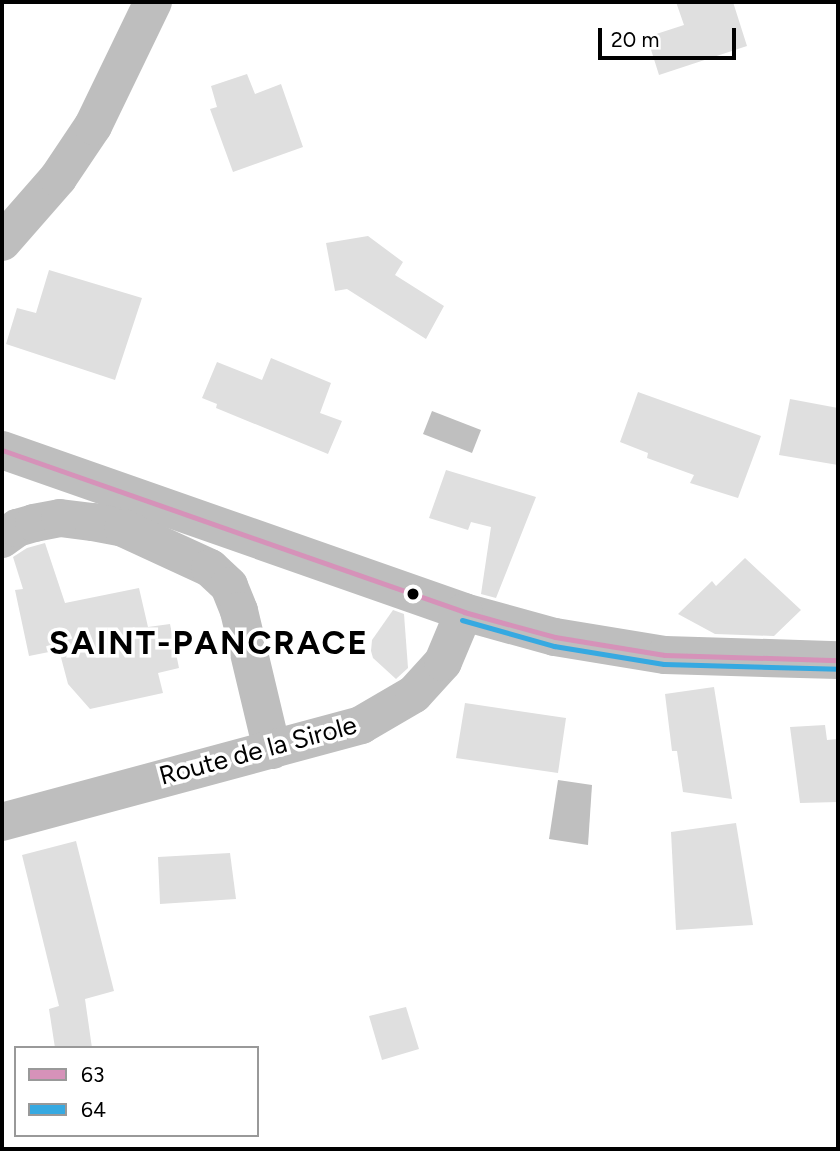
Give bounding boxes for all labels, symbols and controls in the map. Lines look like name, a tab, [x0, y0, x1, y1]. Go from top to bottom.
scale bar	[602, 14, 740, 58]
text: 20 m	[611, 27, 659, 52]
unlabelled marker	[406, 587, 420, 601]
district label: SAINT-PANCRACE	[51, 623, 367, 663]
street label: Route de la Sirole	[156, 710, 360, 792]
legend	[14, 1046, 259, 1137]
text: 63	[81, 1062, 104, 1087]
text: 64	[81, 1097, 106, 1122]

